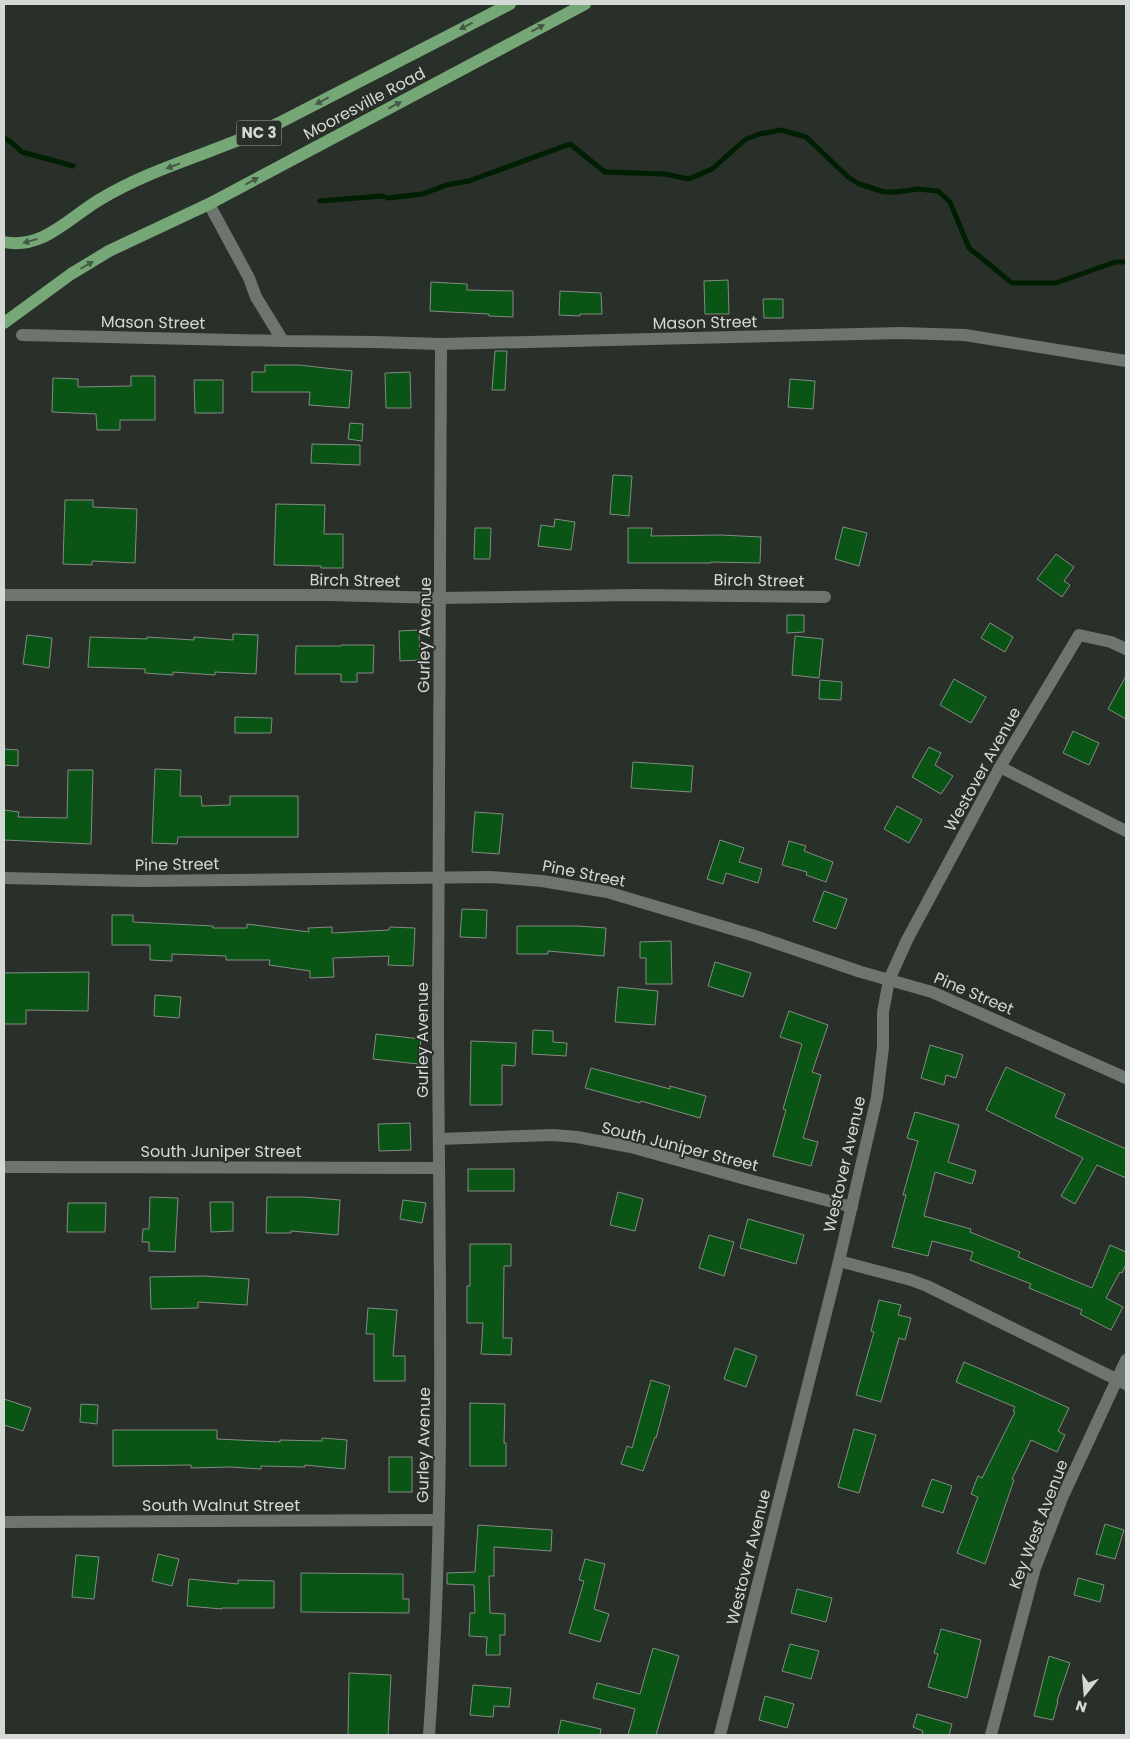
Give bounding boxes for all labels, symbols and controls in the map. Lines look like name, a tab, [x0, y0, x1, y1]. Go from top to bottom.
one-way arrow	[459, 22, 473, 30]
one-way arrow	[532, 24, 545, 33]
street label: Mooresville Road	[299, 62, 429, 145]
one-way arrow	[315, 97, 329, 105]
one-way arrow	[388, 101, 402, 109]
road number: NC 3	[236, 120, 282, 146]
one-way arrow	[166, 163, 181, 170]
one-way arrow	[245, 177, 258, 186]
one-way arrow	[23, 237, 38, 245]
one-way arrow	[80, 260, 93, 269]
street label: Mason Street	[101, 310, 206, 335]
street label: Mason Street	[653, 310, 758, 335]
street label: Birch Street	[309, 568, 401, 593]
street label: Birch Street	[713, 568, 805, 593]
street label: Gurley Avenue	[412, 577, 437, 693]
street label: Westover Avenue	[939, 703, 1026, 836]
street label: Pine Street	[135, 852, 220, 877]
street label: Pine Street	[540, 854, 628, 893]
street label: Pine Street	[930, 966, 1017, 1021]
street label: Gurley Avenue	[411, 982, 434, 1098]
street label: Westover Avenue	[818, 1094, 871, 1235]
street label: South Juniper Street	[599, 1116, 761, 1177]
street label: South Juniper Street	[141, 1140, 302, 1163]
street label: Gurley Avenue	[411, 1387, 436, 1503]
street label: Key West Avenue	[1003, 1456, 1074, 1592]
street label: Westover Avenue	[720, 1487, 776, 1627]
street label: South Walnut Street	[142, 1494, 300, 1517]
north arrow	[1060, 1669, 1110, 1719]
text: N	[1073, 1695, 1089, 1718]

